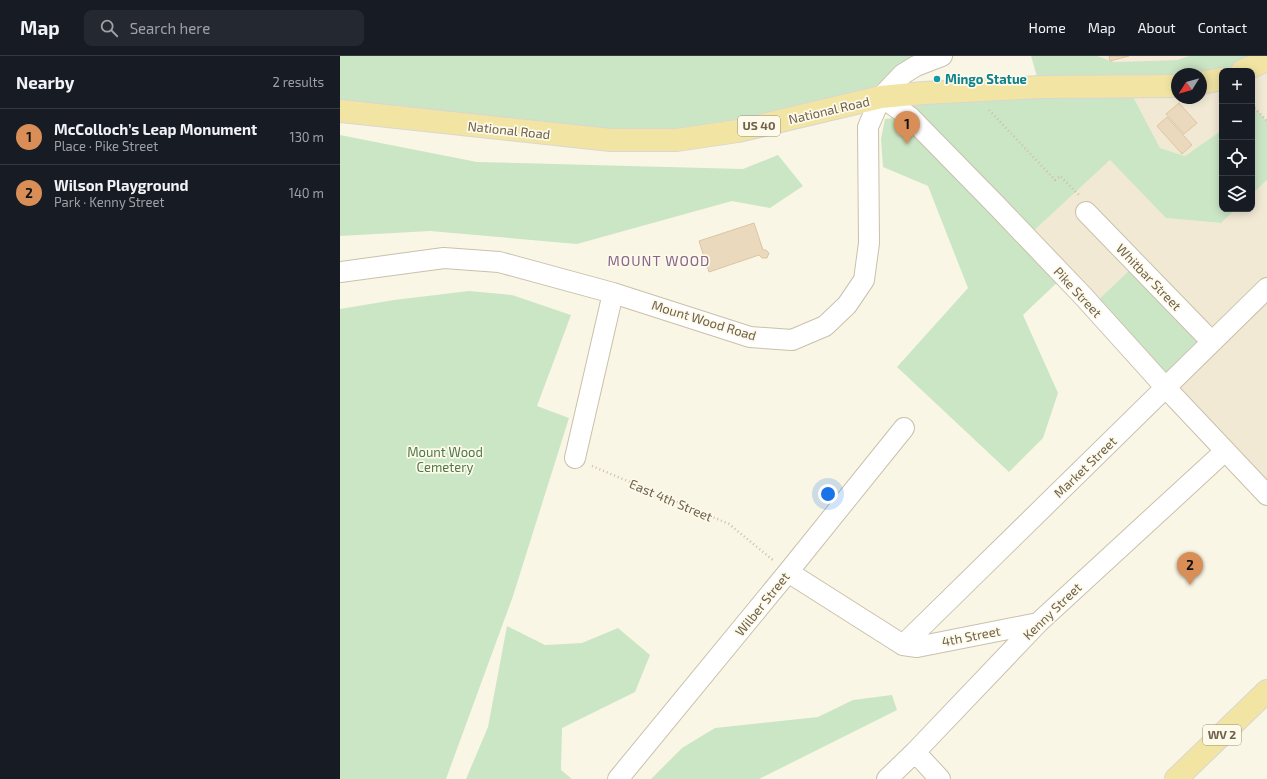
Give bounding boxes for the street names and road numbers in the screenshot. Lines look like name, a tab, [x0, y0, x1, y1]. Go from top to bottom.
street label: National Road	[787, 93, 871, 127]
road number: US 40	[738, 116, 780, 136]
street label: National Road	[467, 118, 551, 142]
street label: Whitbar Street	[1113, 240, 1185, 314]
street label: Pike Street	[1051, 263, 1105, 321]
street label: Mount Wood Road	[650, 296, 758, 344]
street label: Market Street	[1050, 433, 1120, 501]
street label: East 4th Street	[627, 475, 715, 525]
street label: Wilber Street	[731, 569, 793, 639]
street label: Kenny Street	[1019, 579, 1085, 643]
street label: 4th Street	[940, 622, 1002, 650]
road number: WV 2	[1203, 725, 1241, 745]

